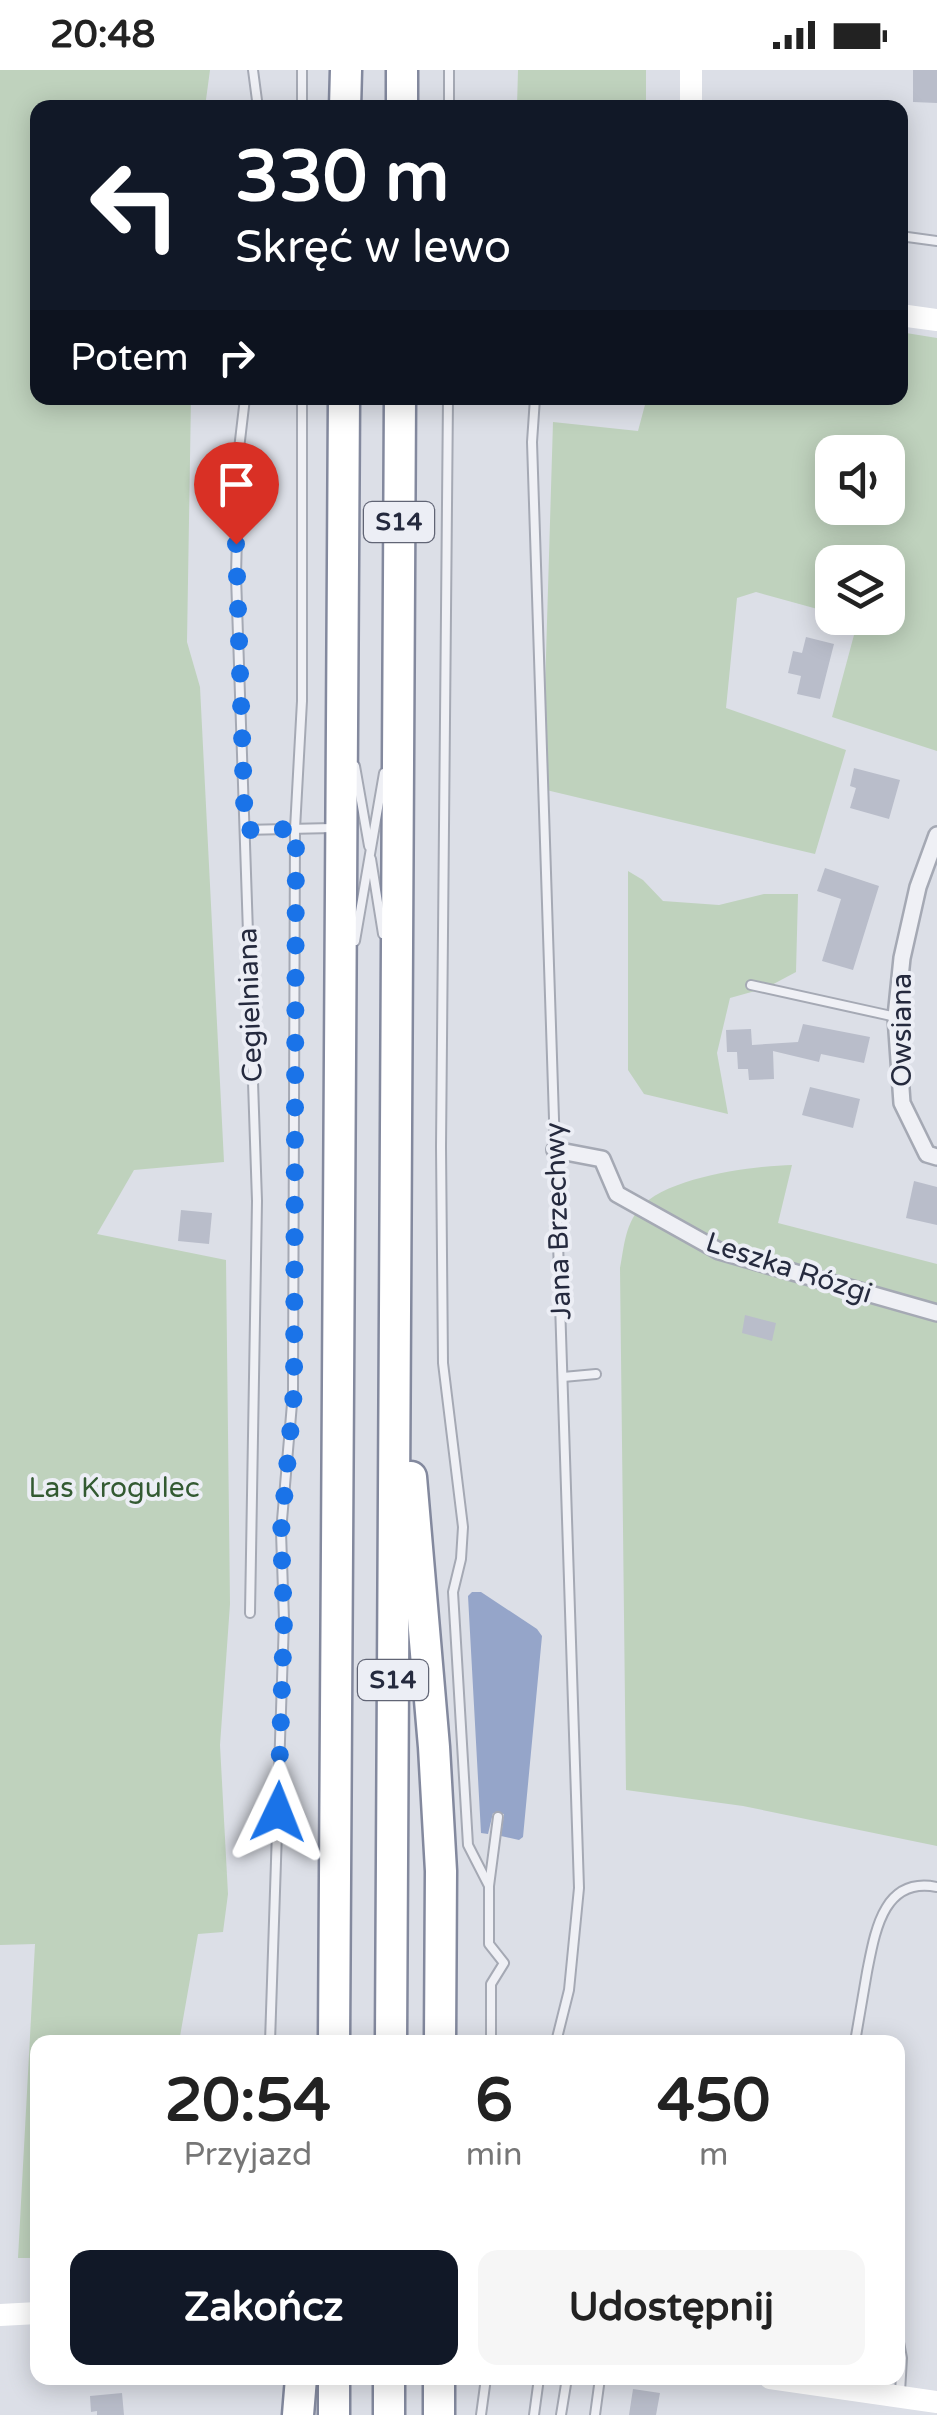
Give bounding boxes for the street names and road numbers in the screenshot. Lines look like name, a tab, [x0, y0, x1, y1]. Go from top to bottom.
road number: S14	[364, 502, 434, 542]
street label: Cegielniana	[230, 927, 270, 1083]
street label: Owsiana	[885, 973, 919, 1087]
street label: Jana Brzechwy	[538, 1122, 578, 1320]
street label: Leszka Rózgi	[702, 1225, 876, 1311]
road number: S14	[358, 1660, 428, 1700]

